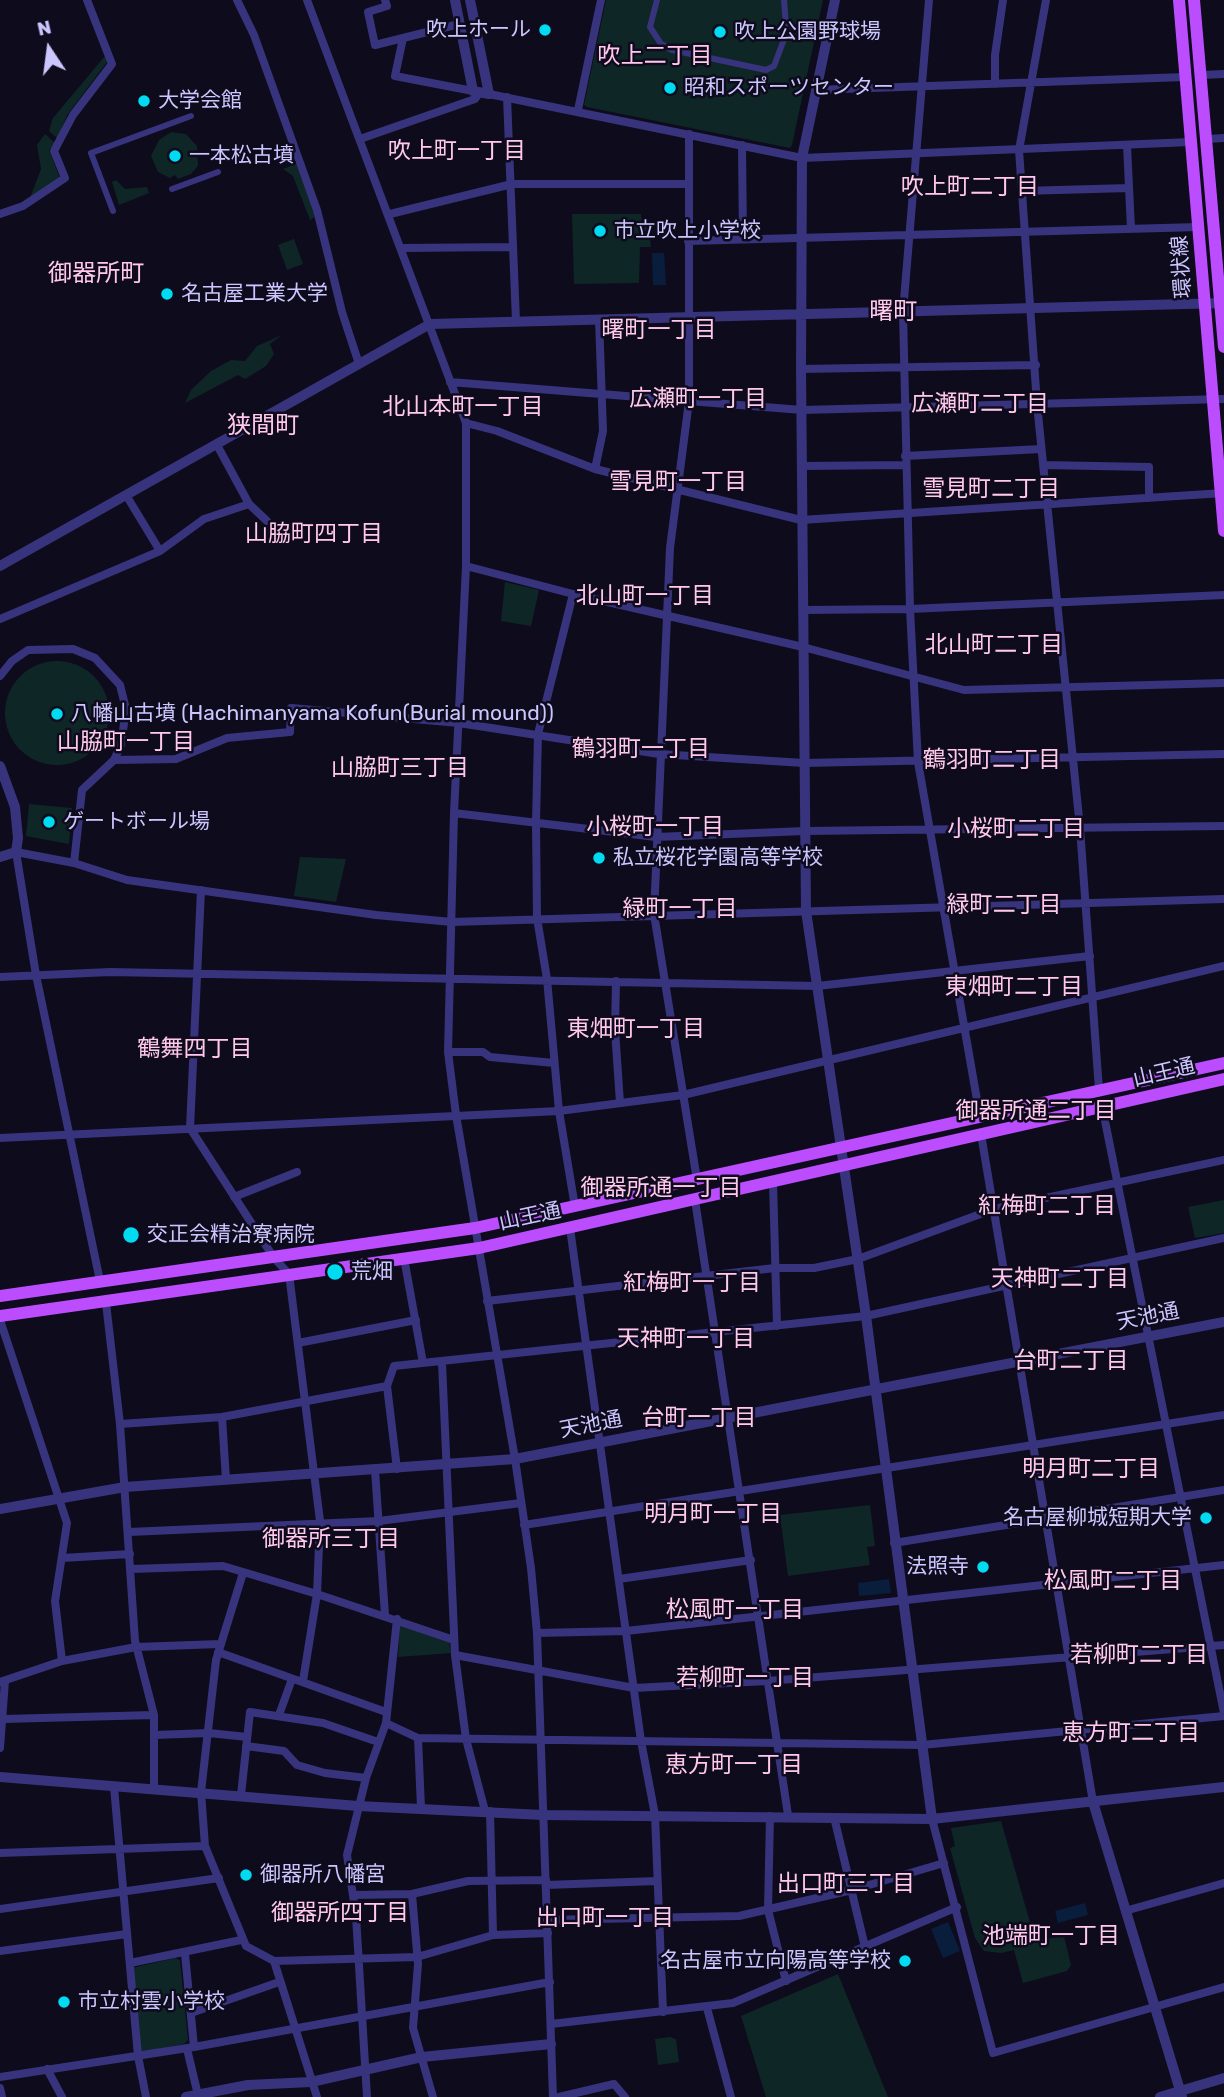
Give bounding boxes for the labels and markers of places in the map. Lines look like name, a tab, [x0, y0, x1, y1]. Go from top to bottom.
place label: 吹上ホール	[426, 17, 531, 43]
place label: 吹上公園野球場	[734, 19, 881, 45]
marker: 吹上ホール	[537, 22, 553, 38]
marker: 吹上公園野球場	[712, 24, 728, 40]
place label: 昭和スポーツセンター	[684, 75, 894, 101]
marker: 昭和スポーツセンター	[662, 80, 678, 96]
place label: 大学会館	[158, 88, 242, 114]
marker: 大学会館	[136, 93, 152, 109]
place label: 一本松古墳	[189, 143, 294, 169]
marker: 一本松古墳	[167, 148, 183, 164]
place label: 市立吹上小学校	[614, 218, 761, 244]
marker: 市立吹上小学校	[592, 223, 608, 239]
place label: 名古屋工業大学	[181, 281, 328, 307]
marker: 名古屋工業大学	[159, 286, 175, 302]
place label: 八幡山古墳 (Hachimanyama Kofun(Burial mound))	[71, 701, 554, 727]
marker: 八幡山古墳 (Hachimanyama Kofun(Burial mound))	[49, 706, 65, 722]
place label: ゲートボール場	[63, 809, 210, 835]
marker: ゲートボール場	[41, 814, 57, 830]
place label: 私立桜花学園高等学校	[613, 845, 823, 871]
marker: 私立桜花学園高等学校	[591, 850, 607, 866]
place label: 交正会精治寮病院	[147, 1222, 315, 1248]
marker: 交正会精治寮病院	[121, 1225, 141, 1245]
place label: 荒畑	[351, 1259, 393, 1285]
marker: 荒畑	[325, 1262, 345, 1282]
place label: 名古屋柳城短期大学	[1003, 1505, 1192, 1531]
marker: 名古屋柳城短期大学	[1198, 1510, 1214, 1526]
place label: 法照寺	[906, 1554, 969, 1580]
marker: 法照寺	[975, 1559, 991, 1575]
place label: 御器所八幡宮	[260, 1862, 386, 1888]
marker: 御器所八幡宮	[238, 1867, 254, 1883]
place label: 名古屋市立向陽高等学校	[660, 1948, 891, 1974]
marker: 名古屋市立向陽高等学校	[897, 1953, 913, 1969]
place label: 市立村雲小学校	[78, 1989, 225, 2015]
marker: 市立村雲小学校	[56, 1994, 72, 2010]

